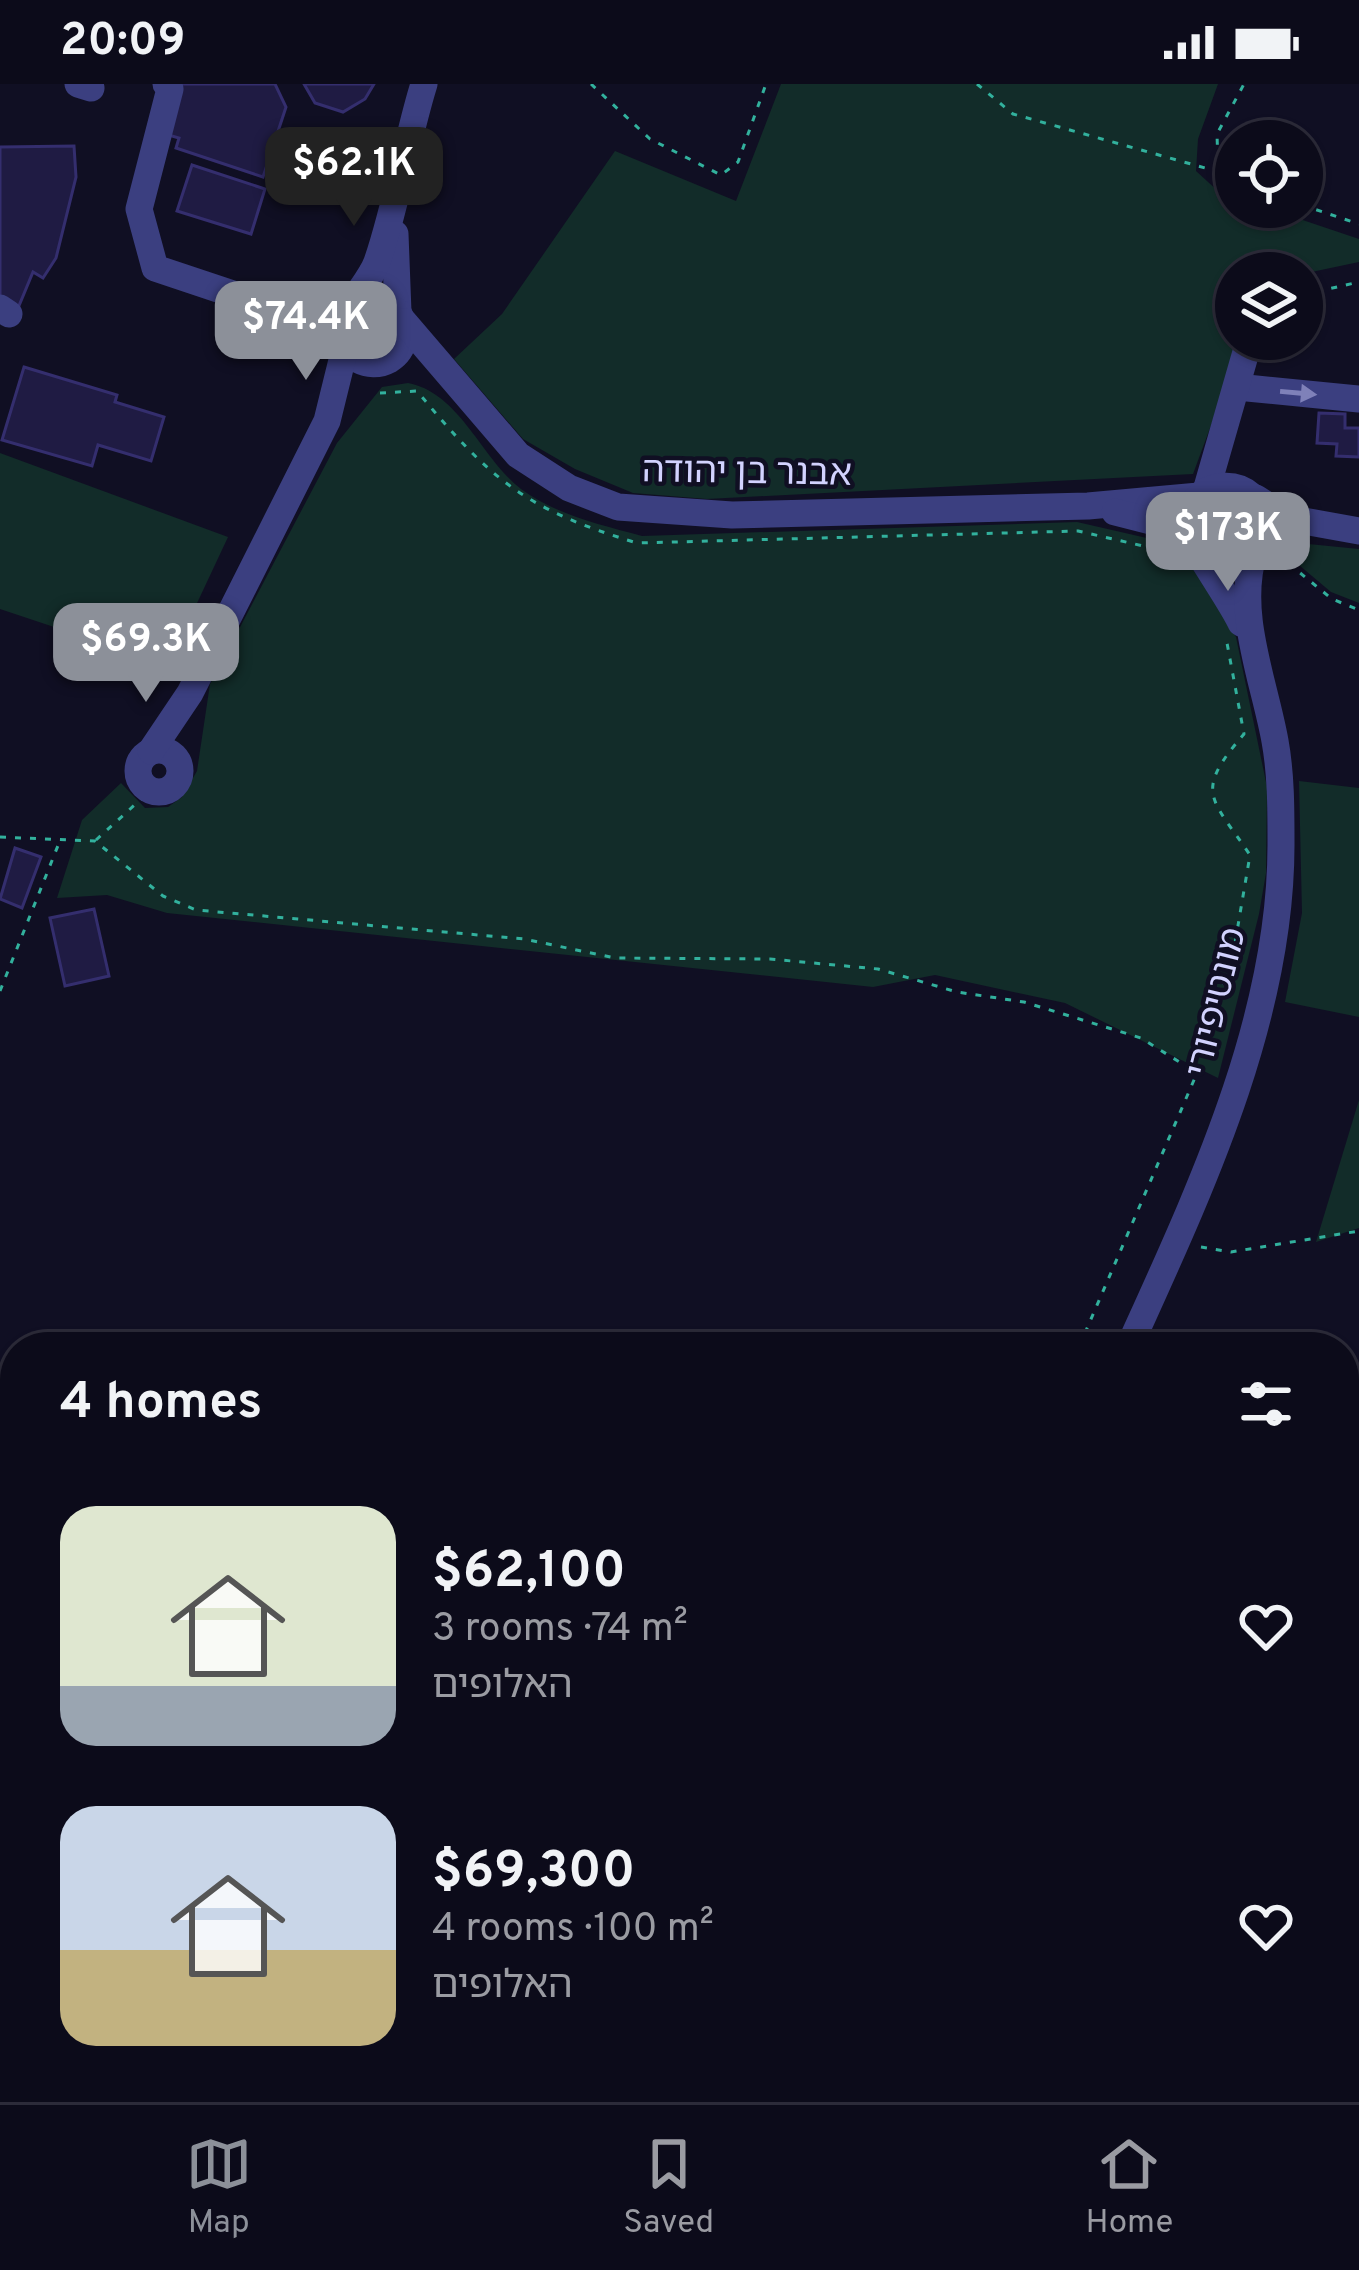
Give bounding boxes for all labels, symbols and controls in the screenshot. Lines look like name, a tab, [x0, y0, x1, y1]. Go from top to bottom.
text: 20:09	[60, 14, 185, 71]
map controls	[1215, 120, 1323, 360]
button: locate	[1215, 120, 1323, 228]
pin: $62.1K	[256, 127, 452, 229]
text: $62.1K	[292, 141, 416, 190]
button: layers	[1215, 252, 1323, 360]
pin: $74.4K	[208, 281, 404, 383]
text: $74.4K	[242, 295, 370, 344]
one-way arrow	[1280, 384, 1317, 403]
street label: אבנר בן יהודה	[642, 449, 852, 499]
pin: $173K	[1144, 492, 1312, 594]
text: $173K	[1173, 506, 1283, 555]
pin: $69.3K	[48, 603, 244, 705]
text: $69.3K	[80, 617, 212, 666]
street label: מונטיפיורי	[1177, 923, 1259, 1083]
icon: filters	[1233, 1371, 1299, 1437]
text: 4 homes	[60, 1372, 262, 1437]
text: $62,100	[432, 1541, 626, 1606]
icon: home	[156, 1554, 300, 1698]
icon: heart	[1233, 1593, 1299, 1659]
text: 3 rooms · 74 m²	[432, 1606, 688, 1655]
text: האלופים	[432, 1663, 573, 1712]
text: $69,300	[432, 1841, 635, 1906]
icon: home	[156, 1854, 300, 1998]
icon: heart	[1233, 1893, 1299, 1959]
text: 4 rooms · 100 m²	[432, 1906, 714, 1955]
text: האלופים	[432, 1963, 573, 2012]
tab: Map	[186, 2131, 252, 2245]
tab: Saved	[623, 2131, 714, 2245]
tab: Home	[1086, 2131, 1173, 2245]

